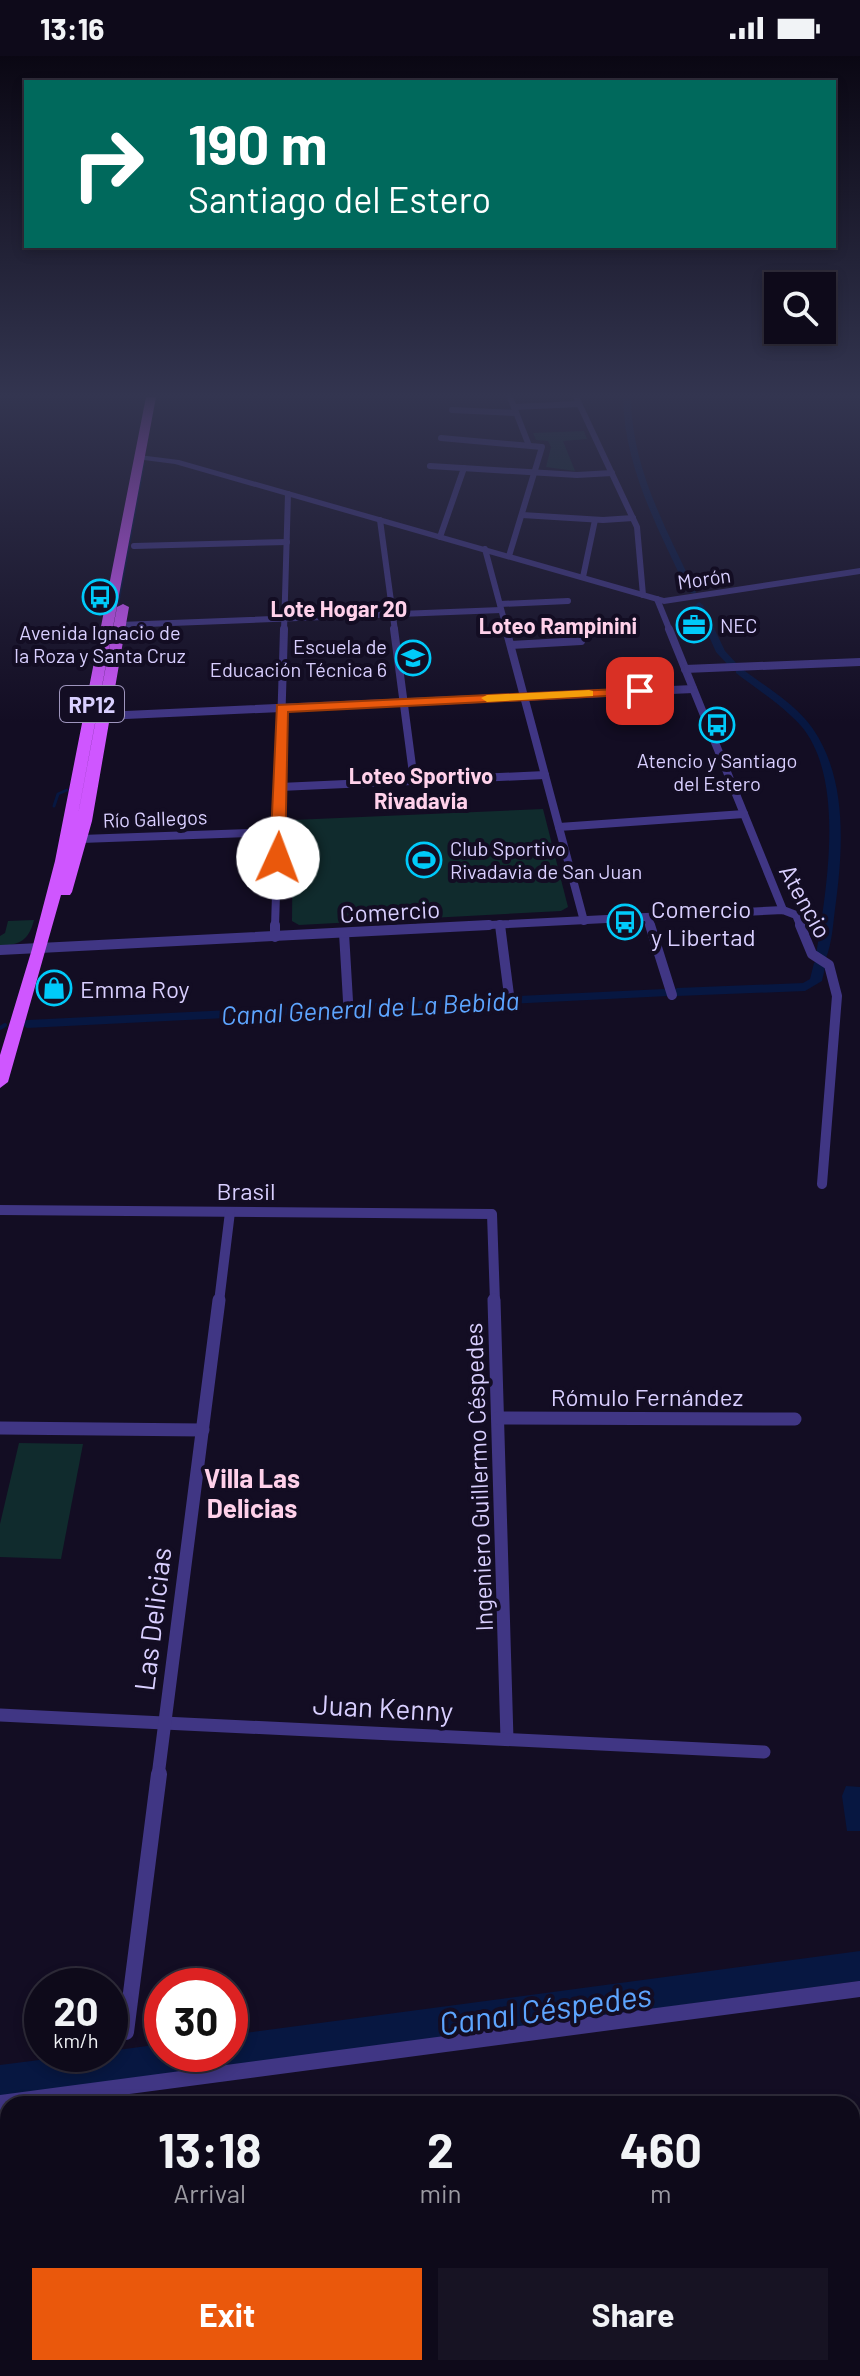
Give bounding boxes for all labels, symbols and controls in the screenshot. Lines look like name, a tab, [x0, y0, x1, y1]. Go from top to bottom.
text: 13:16	[40, 10, 104, 46]
text: 190 m	[188, 109, 327, 176]
icon: right	[56, 112, 160, 216]
text: Santiago del Estero	[188, 177, 491, 220]
map controls	[764, 272, 836, 344]
button: search	[764, 272, 836, 344]
street label: Morón	[676, 562, 732, 594]
bus stop icon: Avenida Ignacio de la Roza y Santa Cruz	[81, 578, 119, 616]
district label: Lote Hogar 20	[271, 595, 407, 621]
office icon: NEC	[675, 606, 713, 644]
district label: Loteo Rampinini	[479, 612, 637, 638]
place label: NEC	[720, 613, 757, 637]
place label: Avenida Ignacio de la Roza y Santa Cruz	[14, 620, 186, 667]
place label: Escuela de Educación Técnica 6	[210, 634, 387, 681]
school or university icon: Escuela de Educación Técnica 6	[394, 639, 432, 677]
pin	[606, 657, 674, 725]
icon: arrive	[618, 669, 662, 713]
road number: RP12	[60, 686, 124, 722]
bus stop icon: Atencio y Santiago del Estero	[698, 706, 736, 744]
place label: Atencio y Santiago del Estero	[637, 748, 797, 795]
district label: Loteo Sportivo Rivadavia	[349, 762, 493, 813]
street label: Río Gallegos	[102, 804, 208, 832]
position arrow	[236, 816, 320, 900]
place label: Club Sportivo Rivadavia de San Juan	[450, 836, 642, 883]
sports icon: Club Sportivo Rivadavia de San Juan	[405, 841, 443, 879]
street label: Atencio	[774, 859, 838, 943]
street label: Comercio	[339, 894, 441, 928]
place label: Comercio y Libertad	[651, 894, 756, 951]
bus stop icon: Comercio y Libertad	[606, 903, 644, 941]
shop icon: Emma Roy	[35, 969, 73, 1007]
place label: Emma Roy	[80, 974, 190, 1003]
water label: Canal General de La Bebida	[220, 984, 520, 1030]
street label: Brasil	[216, 1176, 276, 1205]
street label: Ingeniero Guillermo Céspedes	[458, 1322, 498, 1632]
street label: Rómulo Fernández	[551, 1382, 743, 1411]
district label: Villa Las Delicias	[204, 1462, 300, 1523]
street label: Las Delicias	[126, 1545, 178, 1693]
street label: Juan Kenny	[312, 1686, 454, 1728]
speed limit sign: 30	[144, 1968, 248, 2072]
water label: Canal Céspedes	[436, 1974, 654, 2042]
text: 20	[53, 1986, 99, 2034]
text: km/h	[53, 2028, 99, 2052]
text: 13:18	[158, 2120, 261, 2178]
text: 2	[427, 2120, 454, 2178]
text: 460	[620, 2120, 702, 2178]
text: Arrival	[173, 2177, 246, 2208]
text: min	[419, 2177, 462, 2208]
text: m	[650, 2177, 672, 2208]
button: Exit	[32, 2268, 422, 2360]
button: Share	[438, 2268, 828, 2360]

